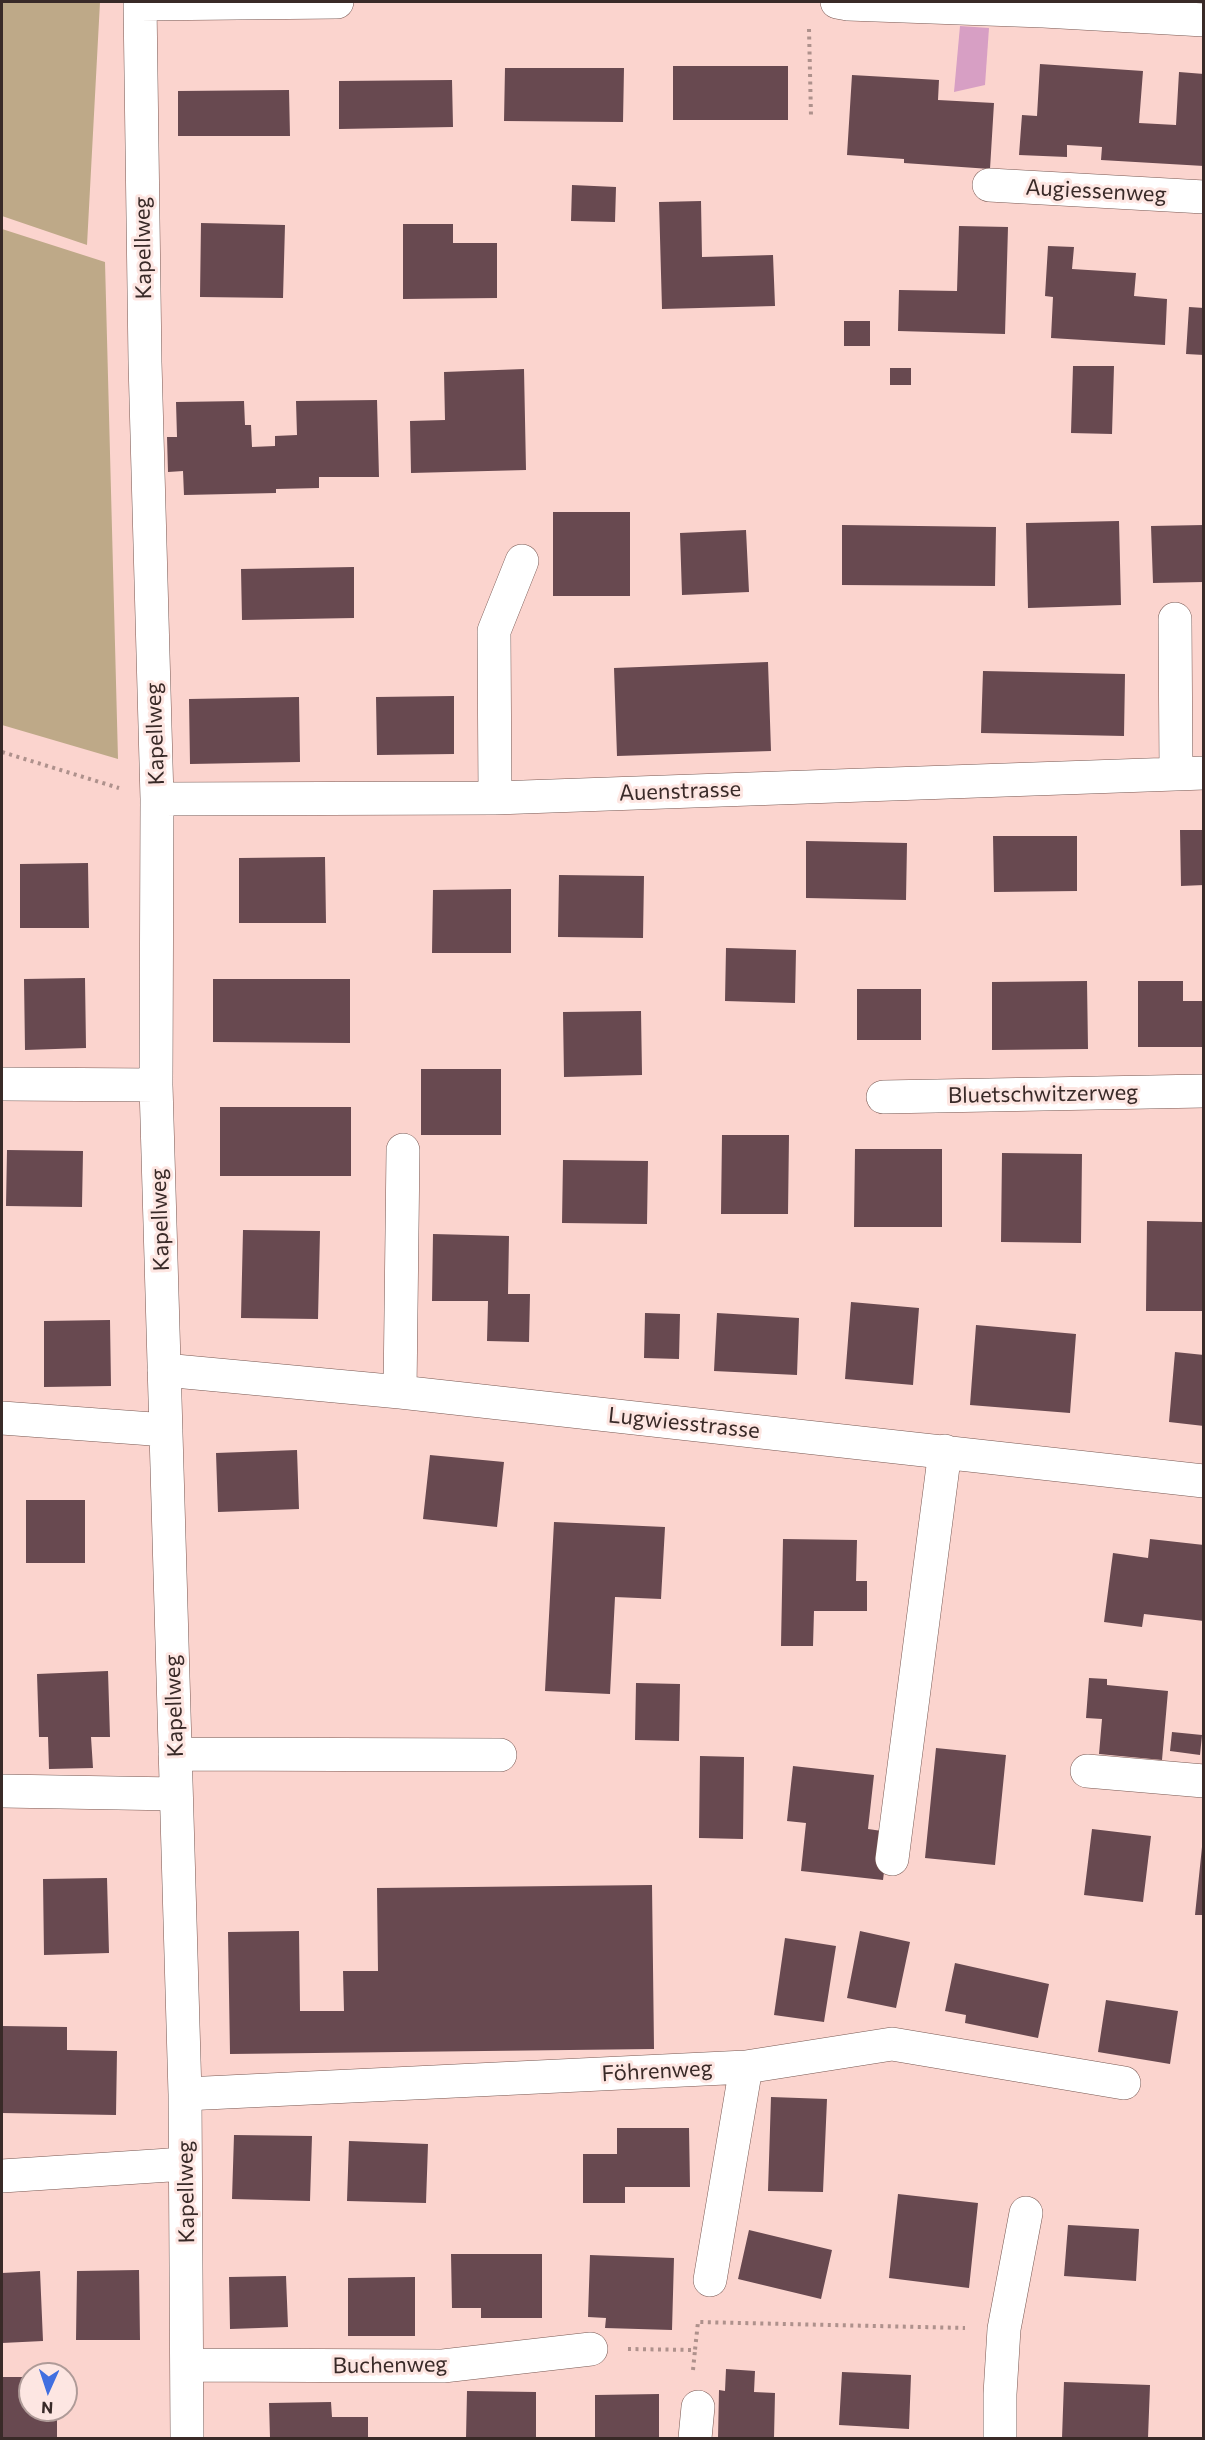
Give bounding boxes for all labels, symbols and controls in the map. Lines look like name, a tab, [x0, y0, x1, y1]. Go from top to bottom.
street label: Augiessenweg	[1025, 174, 1167, 208]
street label: Kapellweg	[129, 196, 157, 300]
street label: Kapellweg	[140, 682, 170, 786]
street label: Auenstrasse	[619, 776, 741, 806]
street label: Bluetschwitzerweg	[948, 1079, 1138, 1109]
street label: Kapellweg	[145, 1168, 175, 1272]
street label: Lugwiesstrasse	[607, 1402, 761, 1444]
street label: Kapellweg	[159, 1654, 189, 1758]
street label: Föhrenweg	[601, 2055, 713, 2087]
street label: Kapellweg	[172, 2140, 200, 2244]
street label: Buchenweg	[332, 2351, 448, 2379]
north arrow	[18, 2362, 78, 2422]
text: N	[41, 2399, 54, 2418]

